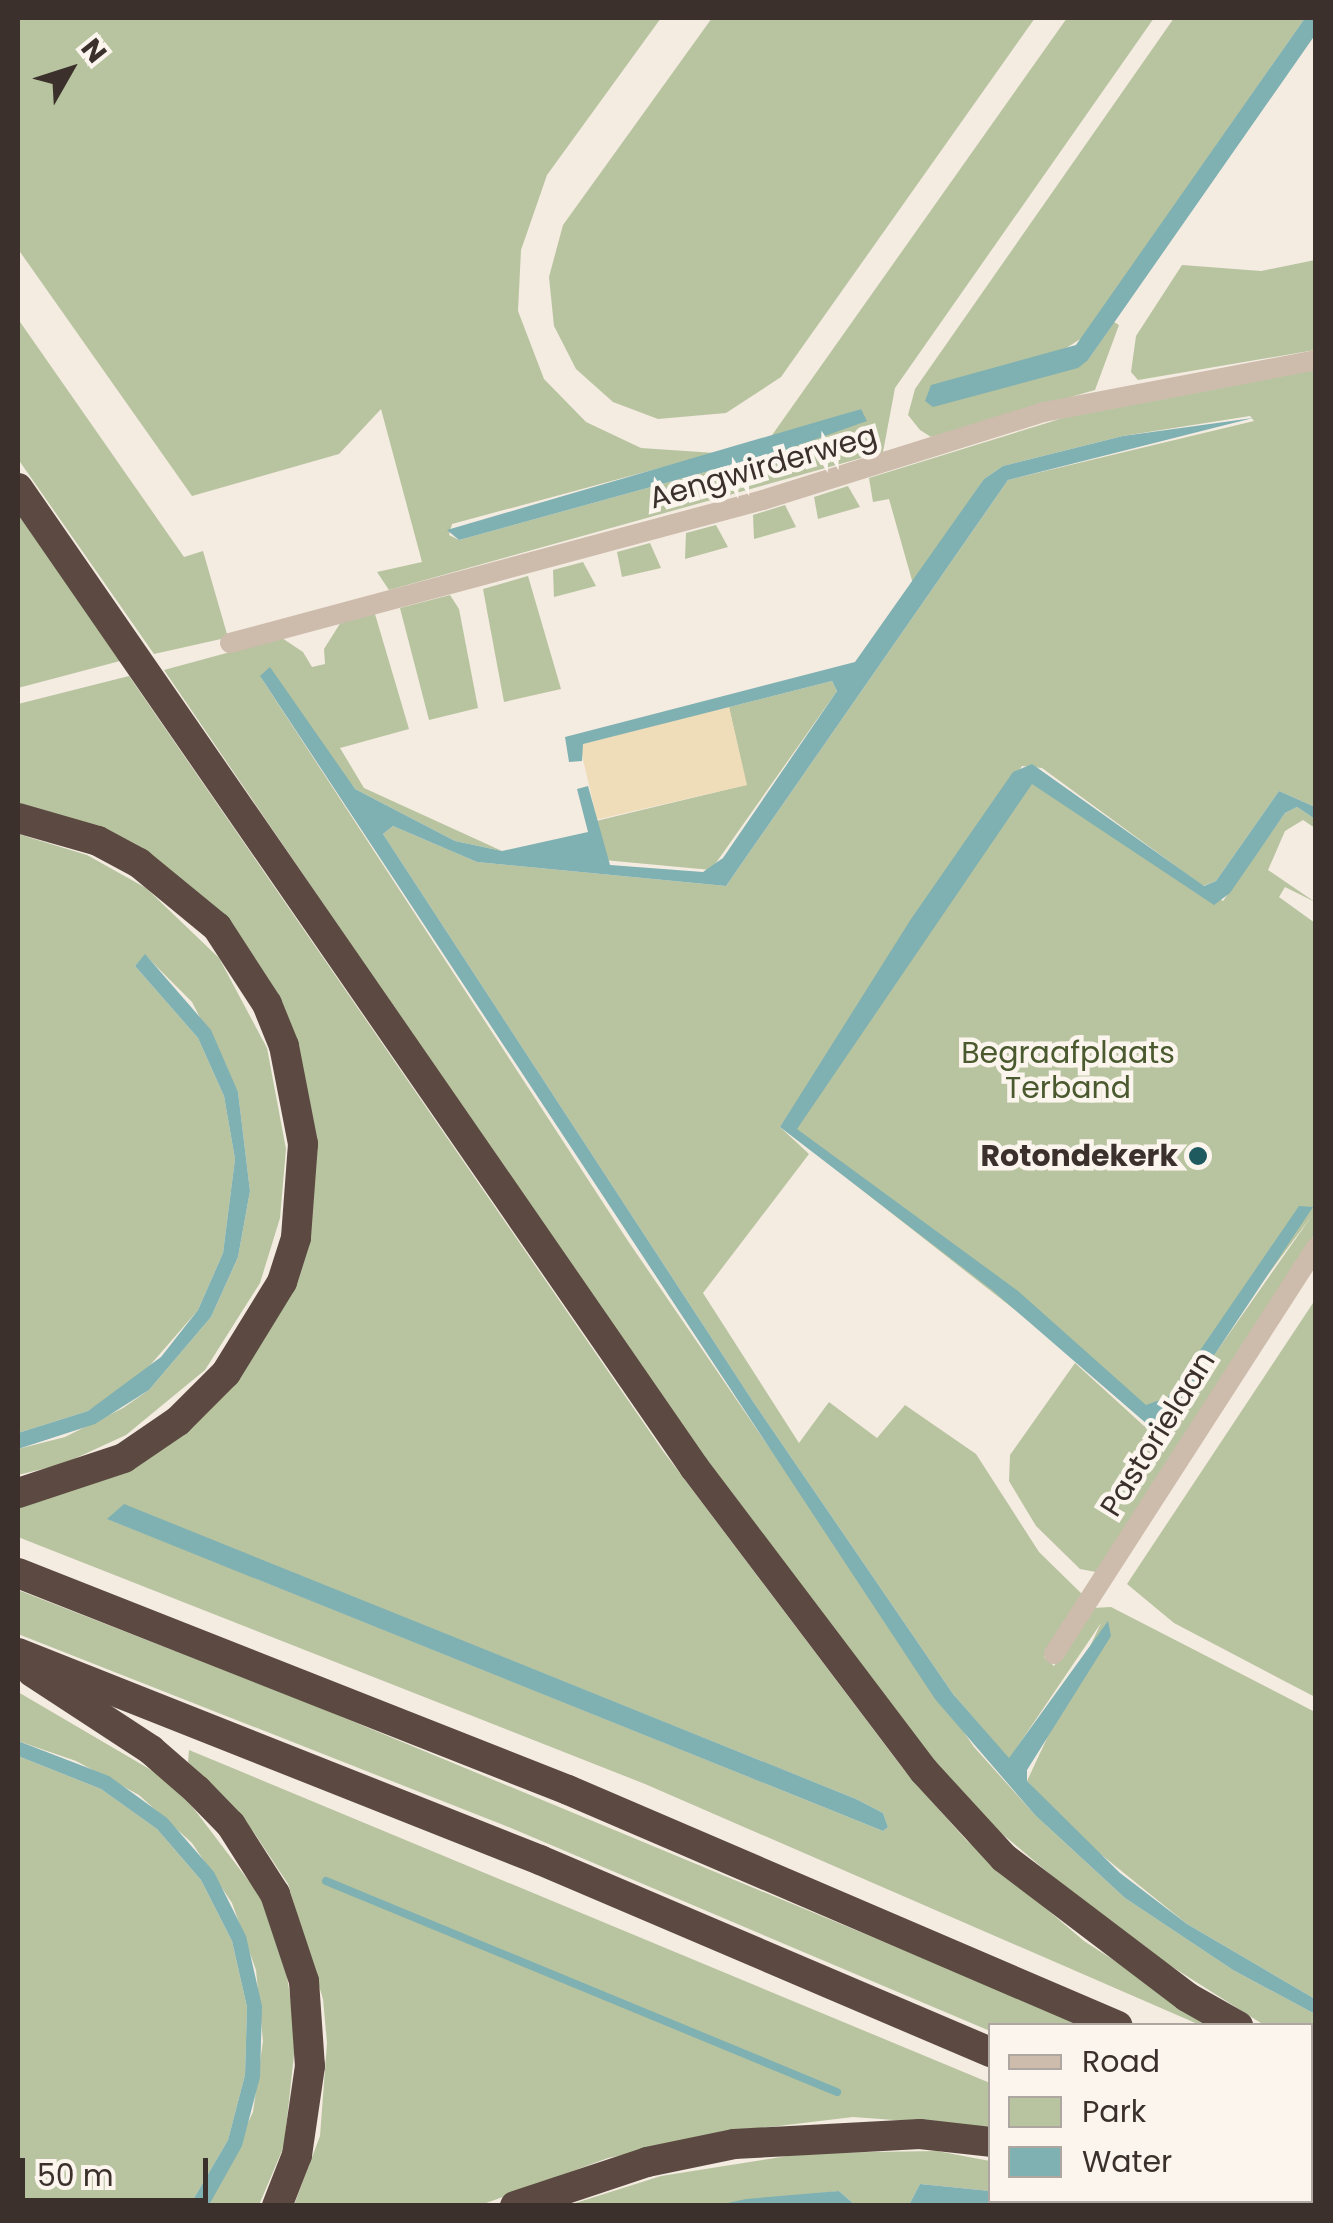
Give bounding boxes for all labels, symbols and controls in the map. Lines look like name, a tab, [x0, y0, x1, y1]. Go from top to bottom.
north arrow	[20, 20, 120, 120]
text: N	[72, 30, 115, 71]
street label: Aengwirderweg	[645, 417, 881, 517]
park label: Begraafplaats Terband	[961, 1035, 1175, 1106]
place label: Rotondekerk	[981, 1138, 1178, 1174]
marker: Rotondekerk	[1187, 1145, 1209, 1167]
street label: Pastorielaan	[1093, 1345, 1223, 1523]
legend	[988, 2023, 1313, 2203]
text: Road	[1082, 2040, 1160, 2083]
text: Park	[1082, 2090, 1146, 2133]
scale bar	[25, 2138, 212, 2200]
text: Water	[1082, 2140, 1172, 2183]
text: 50 m	[37, 2154, 114, 2197]

